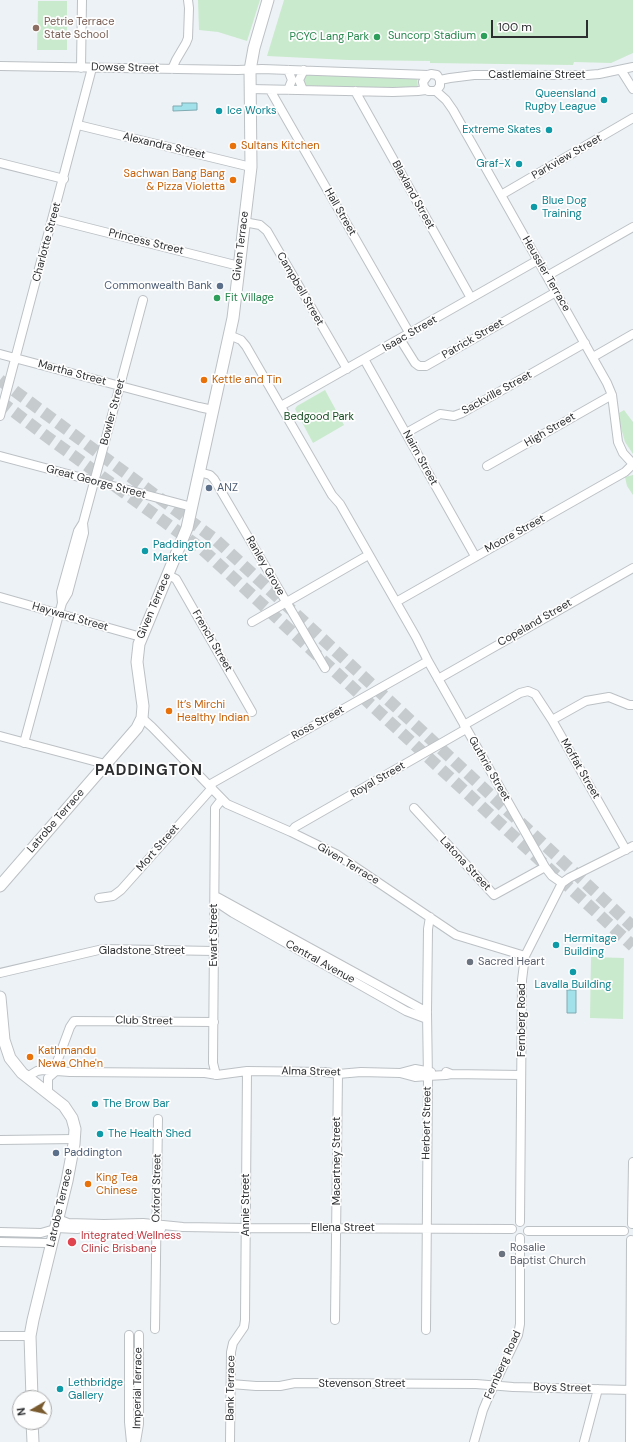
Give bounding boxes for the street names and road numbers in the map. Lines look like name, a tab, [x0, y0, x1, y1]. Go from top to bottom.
street label: Dowse Street	[91, 61, 159, 75]
street label: Castlemaine Street	[488, 68, 586, 82]
street label: Alexandra Street	[121, 130, 207, 162]
street label: Parkview Street	[530, 132, 604, 182]
street label: Blaxland Street	[389, 158, 437, 232]
street label: Hall Street	[321, 186, 359, 238]
street label: Charlotte Street	[30, 201, 64, 283]
street label: Given Terrace	[230, 210, 252, 282]
street label: Princess Street	[107, 226, 185, 258]
street label: Heussler Terrace	[519, 234, 573, 314]
street label: Campbell Street	[274, 250, 326, 328]
street label: Isaac Street	[381, 313, 439, 355]
street label: Patrick Street	[440, 316, 506, 362]
street label: Martha Street	[36, 358, 108, 388]
street label: Sackville Street	[460, 368, 534, 418]
street label: Bowler Street	[98, 377, 128, 447]
street label: High Street	[522, 410, 578, 450]
street label: Nairn Street	[400, 428, 440, 488]
street label: Great George Street	[45, 462, 147, 502]
street label: Moore Street	[483, 512, 547, 556]
street label: Ranley Grove	[243, 534, 287, 598]
street label: Given Terrace	[134, 571, 174, 641]
street label: Copeland Street	[496, 596, 574, 650]
street label: Hayward Street	[30, 600, 110, 634]
street label: French Street	[189, 608, 235, 674]
street label: Ross Street	[289, 703, 347, 743]
street label: Guthrie Street	[465, 734, 513, 804]
street label: Moffat Street	[557, 737, 603, 801]
street label: Royal Street	[348, 759, 408, 801]
street label: Latrobe Terrace	[25, 786, 87, 856]
street label: Mort Street	[134, 822, 182, 874]
street label: Latona Street	[437, 834, 493, 894]
street label: Given Terrace	[315, 840, 381, 888]
street label: Ewart Street	[207, 904, 221, 966]
street label: Central Avenue	[283, 937, 357, 987]
street label: Gladstone Street	[99, 944, 185, 958]
street label: Fernberg Road	[515, 983, 529, 1057]
street label: Club Street	[115, 1014, 173, 1028]
street label: Alma Street	[281, 1065, 341, 1079]
street label: Herbert Street	[420, 1086, 434, 1160]
street label: Macartney Street	[330, 1117, 344, 1205]
street label: Oxford Street	[150, 1153, 164, 1223]
street label: Latrobe Terrace	[45, 1167, 75, 1249]
street label: Annie Street	[239, 1174, 253, 1236]
street label: Ellena Street	[311, 1221, 375, 1235]
street label: Fernberg Road	[482, 1329, 524, 1401]
street label: Imperial Terrace	[131, 1347, 145, 1429]
street label: Bank Terrace	[224, 1355, 238, 1421]
street label: Stevenson Street	[318, 1377, 406, 1391]
street label: Boys Street	[533, 1381, 591, 1395]

